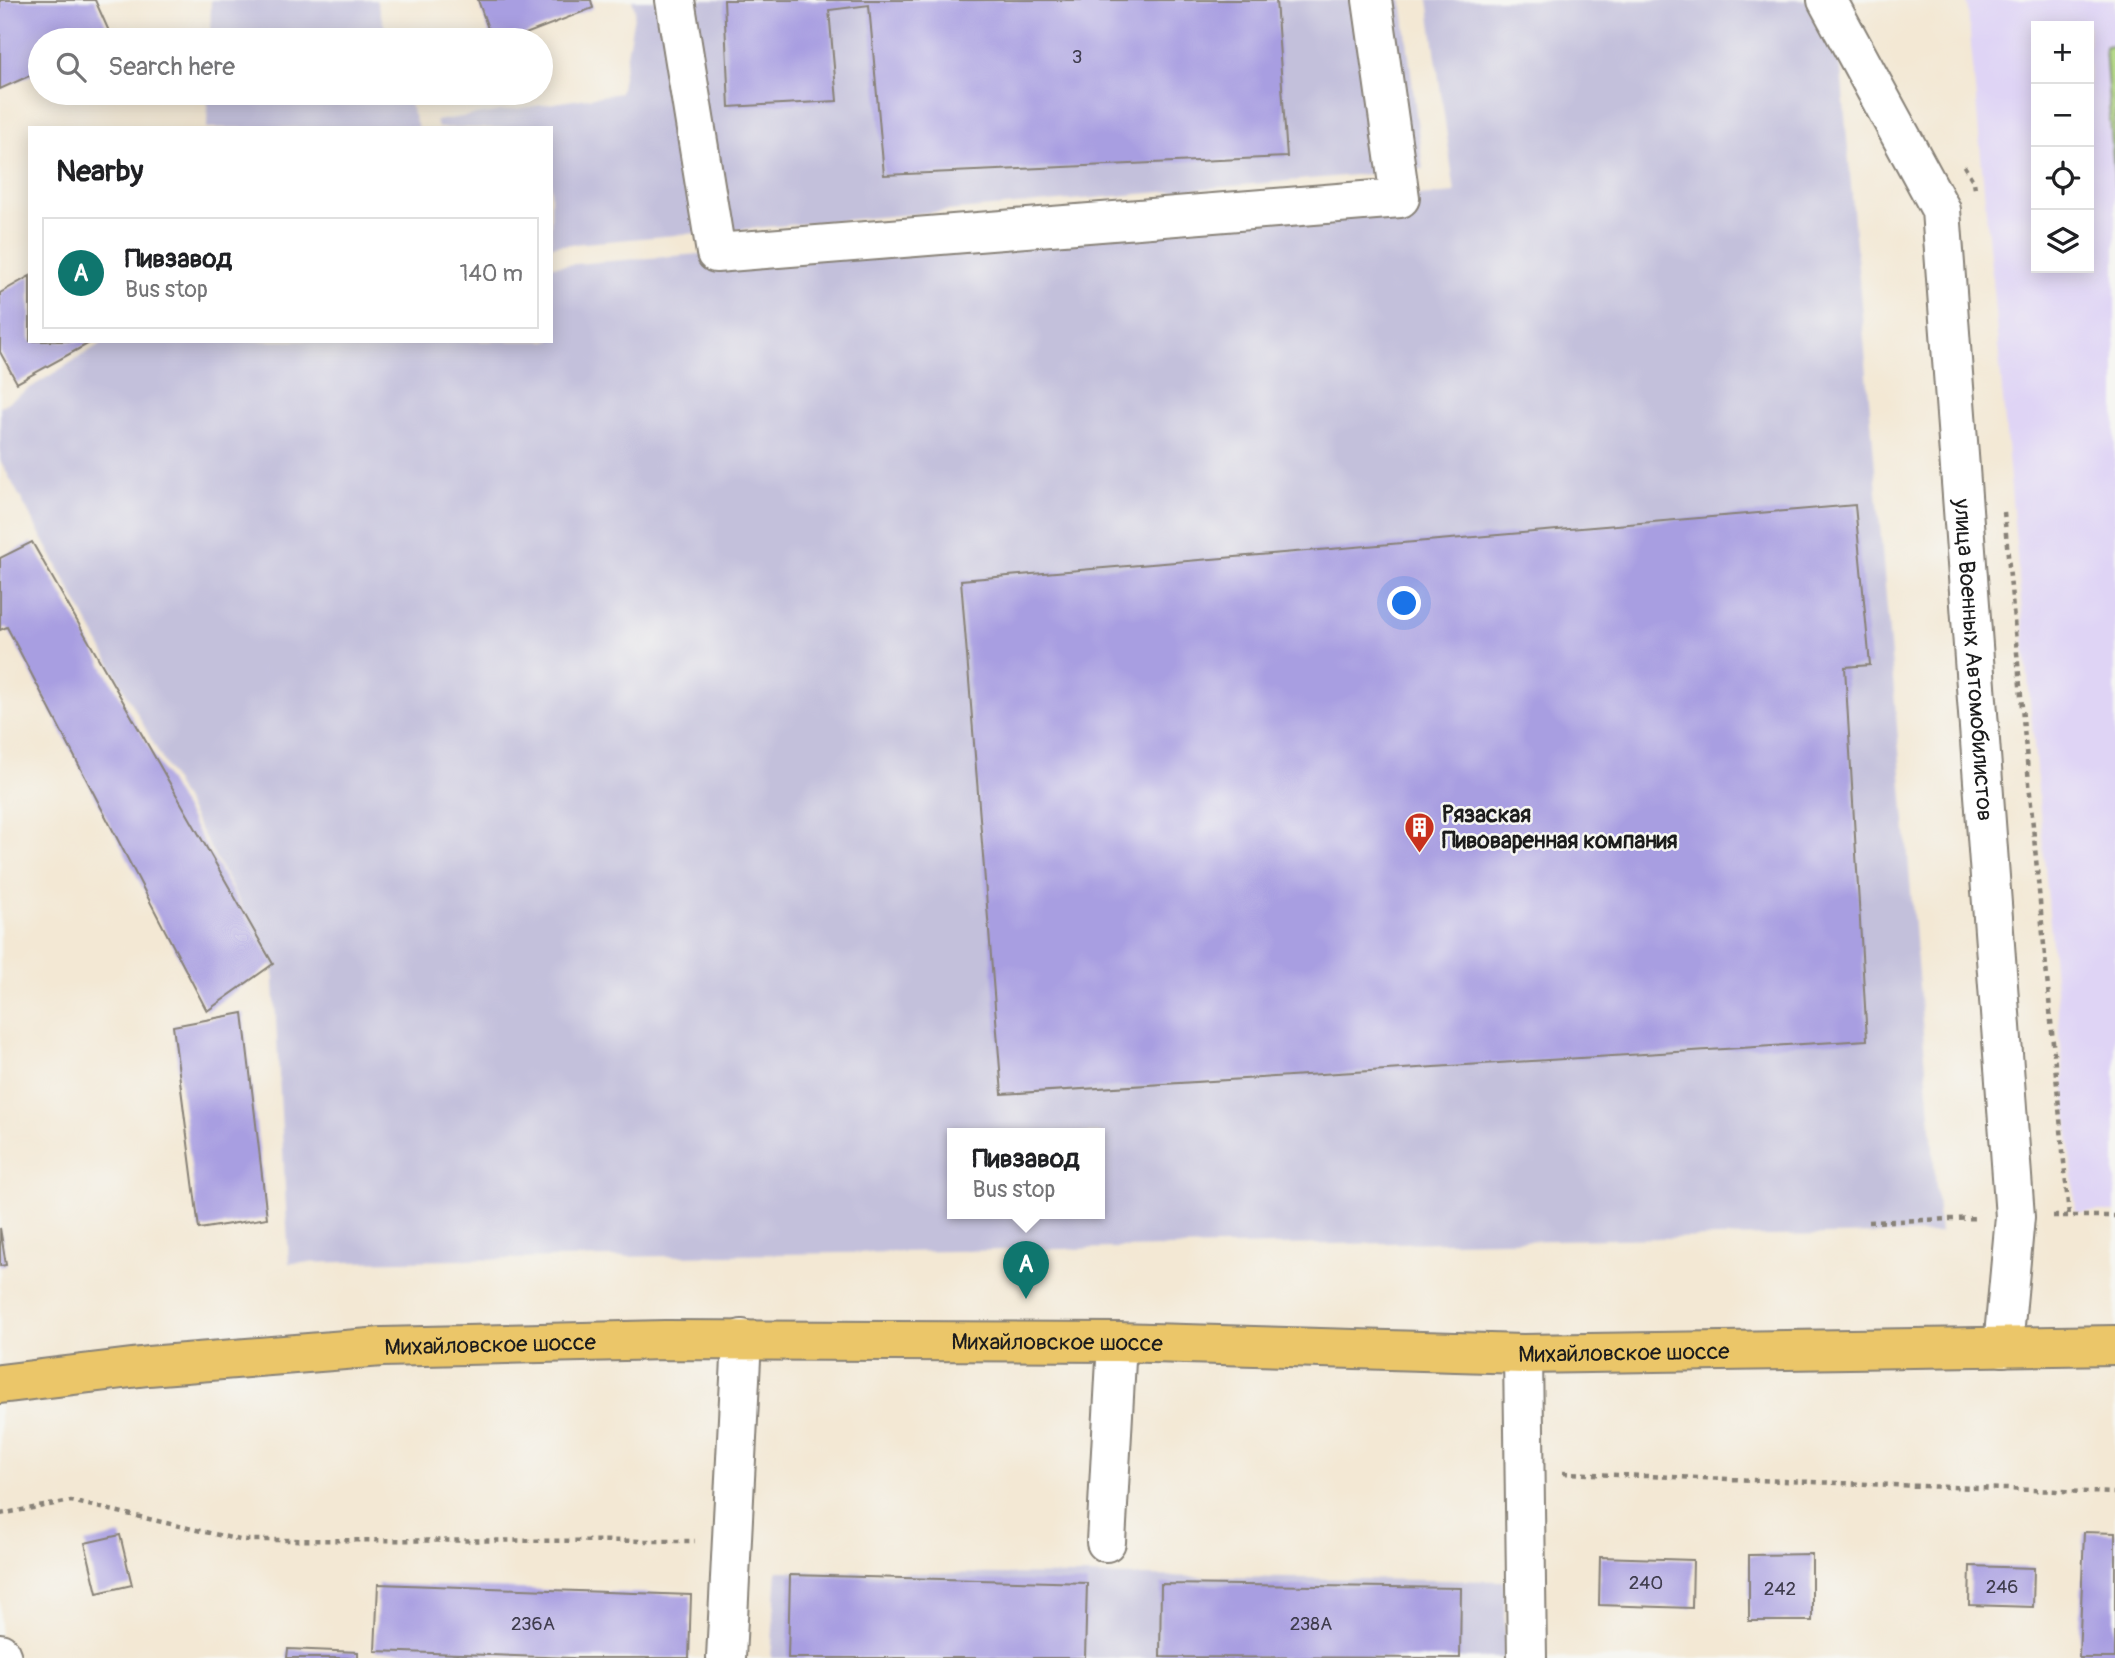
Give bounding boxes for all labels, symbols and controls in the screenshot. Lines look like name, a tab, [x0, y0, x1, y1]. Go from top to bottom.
map controls	[2031, 21, 2094, 273]
button: +	[2031, 21, 2094, 84]
search box	[28, 28, 553, 105]
house number: 3	[1072, 45, 1082, 69]
icon: search	[52, 48, 90, 86]
text: Search here	[108, 51, 235, 83]
button: −	[2031, 84, 2094, 147]
button: locate	[2031, 147, 2094, 210]
text: Nearby	[56, 153, 143, 190]
button: layers	[2031, 210, 2094, 273]
text: Пивзавод	[125, 243, 232, 275]
text: A	[74, 259, 88, 288]
text: 140 m	[460, 259, 523, 288]
text: Bus stop	[125, 275, 208, 304]
street label: улица Военных Автомобилистов	[1947, 497, 2000, 822]
your location	[1387, 586, 1421, 620]
place label: Рязаская Пивоваренная компания	[1442, 800, 1678, 855]
building icon: Рязаская Пивоваренная компания	[1402, 810, 1436, 854]
popup	[947, 1128, 1105, 1219]
text: Пивзавод	[973, 1143, 1079, 1175]
text: Bus stop	[973, 1175, 1055, 1204]
pin: A	[1003, 1241, 1049, 1299]
street label: Михайловское шоссе	[951, 1327, 1164, 1358]
street label: Михайловское шоссе	[384, 1328, 597, 1362]
street label: Михайловское шоссе	[1518, 1337, 1730, 1369]
house number: 240	[1629, 1571, 1663, 1595]
house number: 246	[1986, 1575, 2018, 1599]
house number: 242	[1764, 1577, 1796, 1601]
house number: 236А	[511, 1612, 555, 1636]
house number: 238А	[1290, 1612, 1332, 1636]

